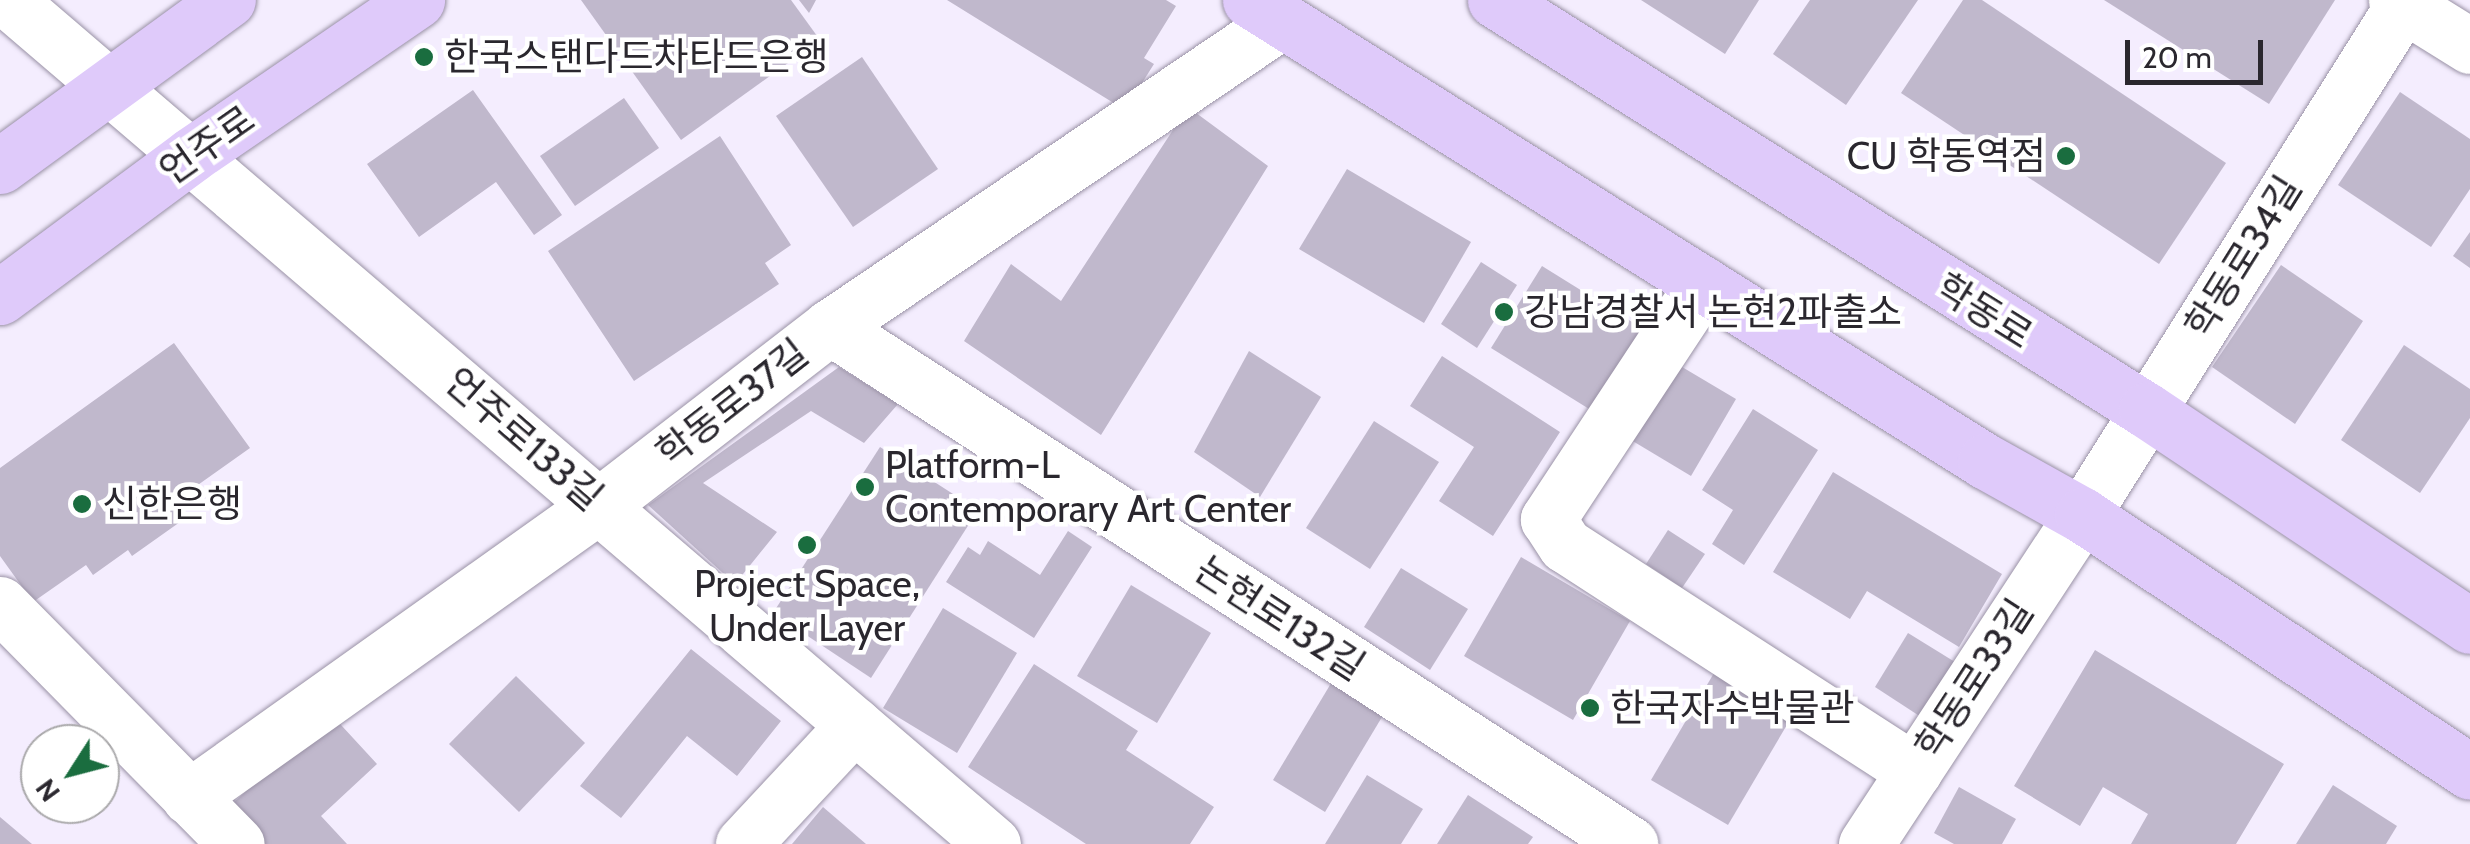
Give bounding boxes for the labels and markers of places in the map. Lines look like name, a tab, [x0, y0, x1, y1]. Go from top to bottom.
place label: 한국스탠다드차타드은행	[444, 34, 829, 80]
marker: 한국스탠다드차타드은행	[413, 46, 435, 68]
place label: CU 학동역점	[1847, 133, 2046, 179]
marker: CU 학동역점	[2055, 145, 2077, 167]
place label: 강남경찰서 논현2파출소	[1524, 289, 1902, 335]
marker: 강남경찰서 논현2파출소	[1493, 301, 1515, 323]
place label: Platform-L Contemporary Art Center	[885, 442, 1291, 532]
marker: Platform-L Contemporary Art Center	[854, 476, 876, 498]
place label: 신한은행	[102, 481, 242, 527]
marker: 신한은행	[71, 493, 93, 515]
marker: Project Space, Under Layer	[796, 534, 818, 556]
place label: Project Space, Under Layer	[694, 561, 920, 650]
place label: 한국자수박물관	[1610, 685, 1855, 731]
marker: 한국자수박물관	[1579, 697, 1601, 719]

